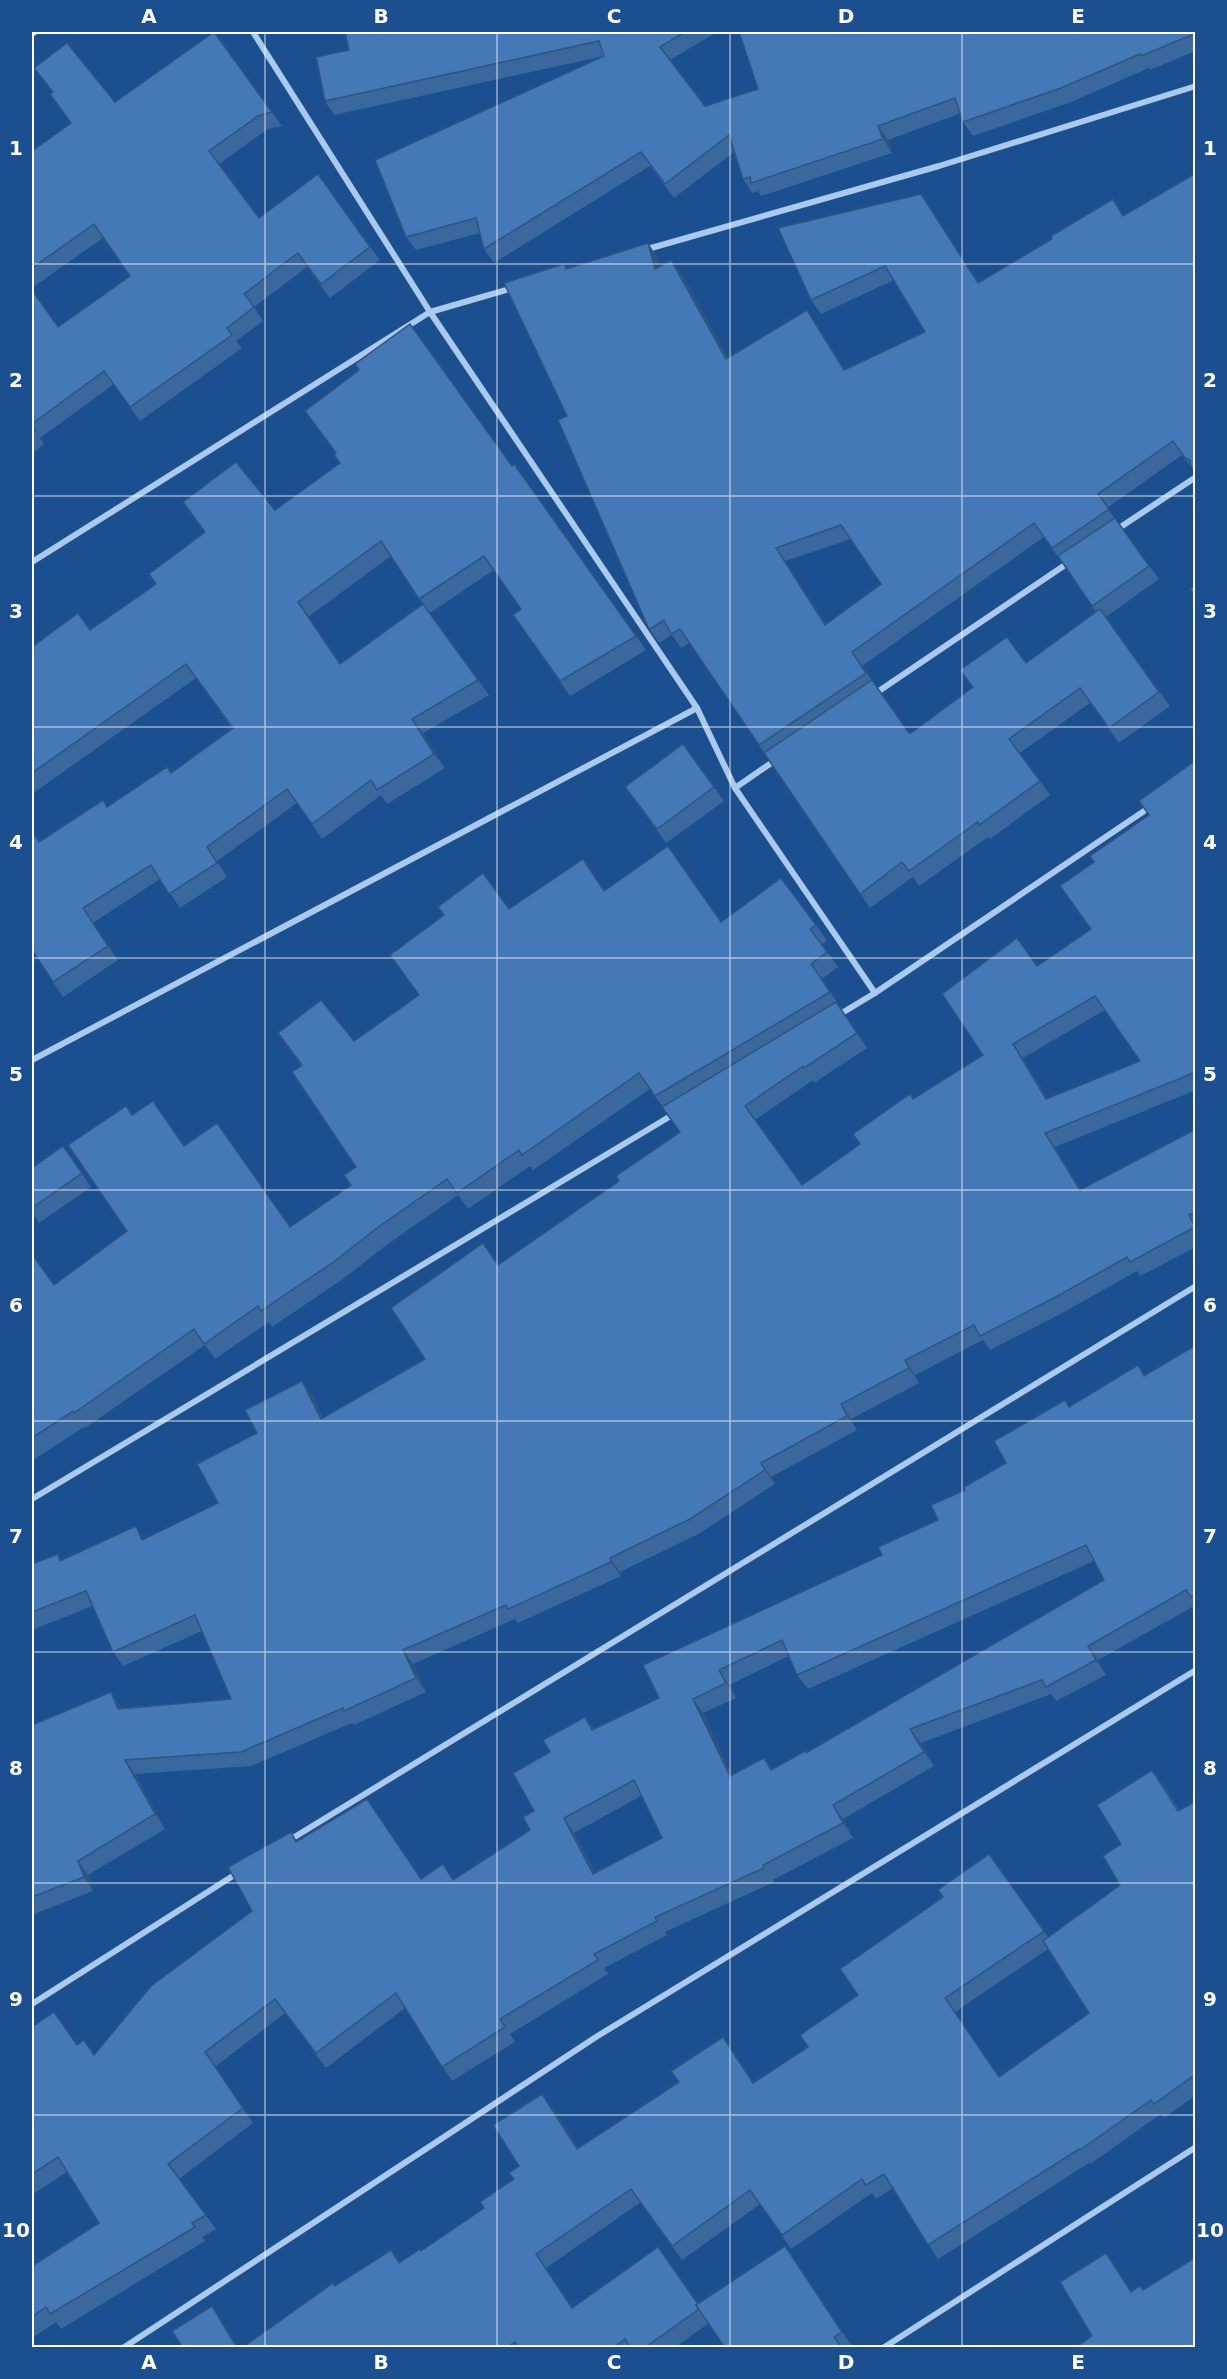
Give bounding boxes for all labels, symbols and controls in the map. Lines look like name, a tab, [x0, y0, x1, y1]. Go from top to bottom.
text: A	[141, 4, 157, 28]
text: B	[373, 4, 389, 28]
text: C	[607, 4, 621, 28]
text: D	[838, 4, 854, 28]
text: E	[1071, 4, 1085, 28]
text: 1	[9, 136, 23, 160]
text: 1	[1203, 136, 1217, 160]
text: 2	[9, 368, 23, 392]
text: 2	[1203, 368, 1217, 392]
text: 3	[9, 599, 23, 623]
text: 3	[1203, 599, 1217, 623]
text: 4	[9, 830, 23, 854]
text: 4	[1203, 830, 1217, 854]
text: 5	[9, 1062, 23, 1086]
text: 5	[1203, 1062, 1217, 1086]
text: 6	[9, 1293, 23, 1317]
text: 6	[1203, 1293, 1217, 1317]
text: 7	[9, 1524, 23, 1548]
text: 7	[1203, 1524, 1217, 1548]
text: 8	[9, 1756, 23, 1780]
text: 8	[1203, 1756, 1217, 1780]
text: 9	[9, 1987, 23, 2011]
text: 9	[1203, 1987, 1217, 2011]
text: 10	[2, 2218, 30, 2242]
text: 10	[1196, 2218, 1224, 2242]
text: A	[141, 2350, 157, 2374]
text: B	[373, 2350, 389, 2374]
text: C	[607, 2350, 621, 2374]
text: D	[838, 2350, 854, 2374]
text: E	[1071, 2350, 1085, 2374]

